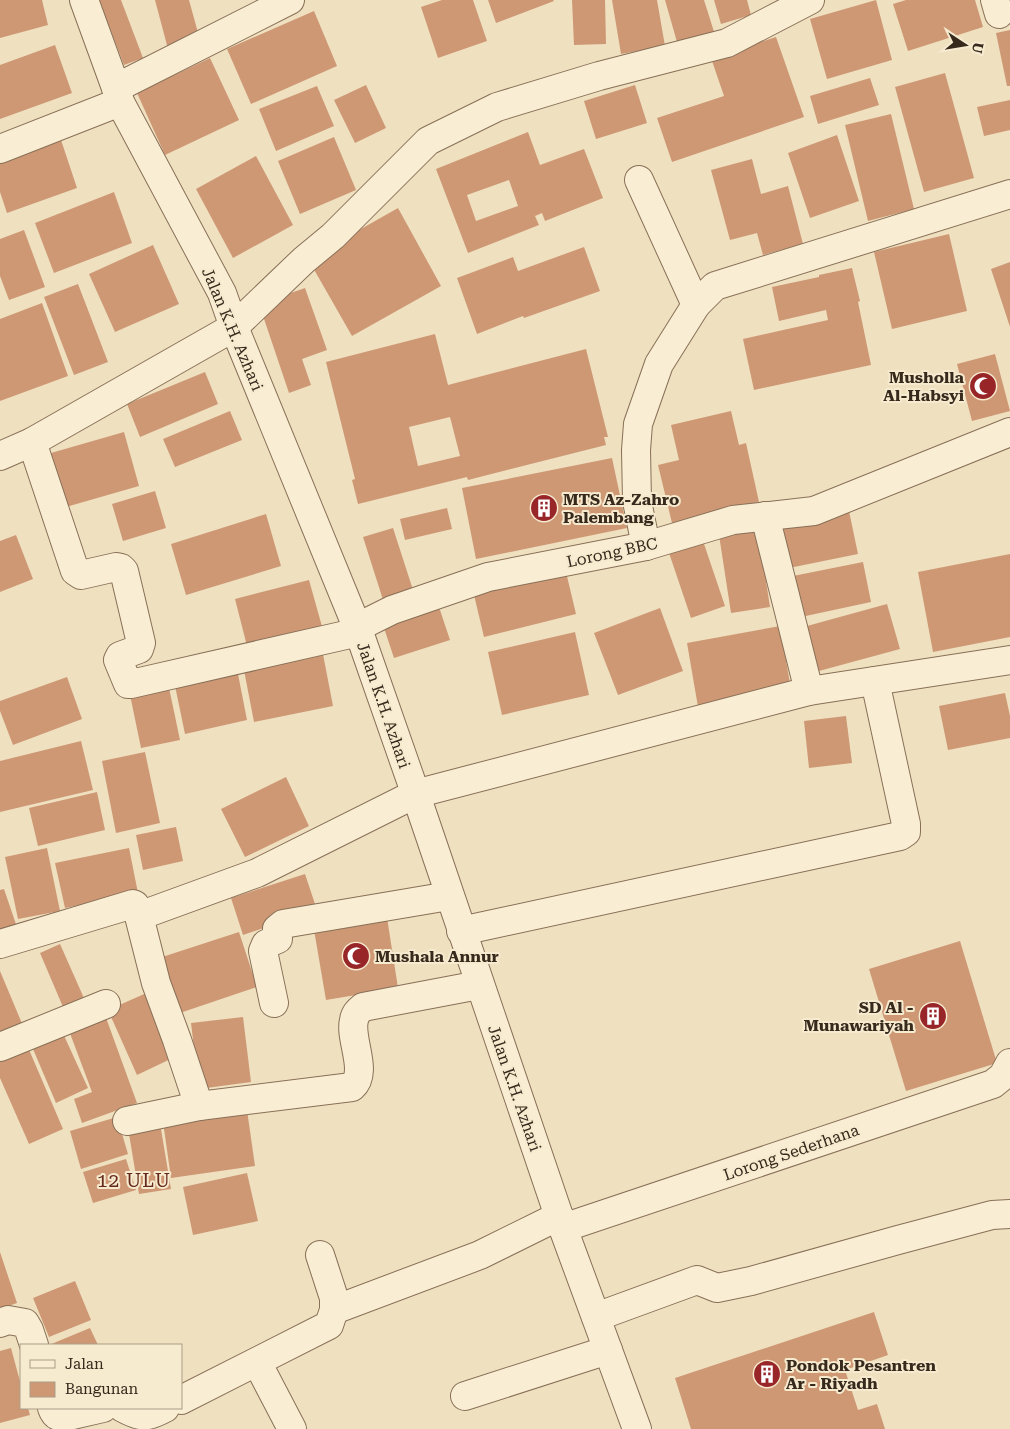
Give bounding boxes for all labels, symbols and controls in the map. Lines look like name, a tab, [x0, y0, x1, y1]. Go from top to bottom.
north arrow	[940, 20, 990, 70]
text: U	[969, 41, 987, 55]
street label: Jalan K.H. Azhari	[198, 265, 267, 394]
place label: Musholla Al-Habsyi	[883, 368, 965, 405]
mosque icon: Musholla Al-Habsyi	[968, 371, 998, 401]
place label: MTS Az-Zahro Palembang	[563, 490, 679, 527]
building icon: MTS Az-Zahro Palembang	[529, 493, 559, 523]
street label: Lorong BBC	[565, 534, 659, 571]
street label: Jalan K.H. Azhari	[353, 639, 414, 771]
mosque icon: Mushala Annur	[341, 941, 371, 971]
place label: Mushala Annur	[375, 947, 499, 966]
place label: SD Al - Munawariyah	[803, 998, 914, 1035]
building icon: SD Al - Munawariyah	[918, 1001, 948, 1031]
street label: Jalan K.H. Azhari	[484, 1022, 545, 1154]
street label: Lorong Sederhana	[721, 1120, 862, 1185]
district label: 12 ULU	[97, 1169, 171, 1192]
legend	[20, 1344, 182, 1409]
text: Jalan	[65, 1355, 104, 1373]
place label: Pondok Pesantren Ar - Riyadh	[786, 1356, 936, 1393]
building icon: Pondok Pesantren Ar - Riyadh	[752, 1359, 782, 1389]
text: Bangunan	[65, 1380, 138, 1398]

